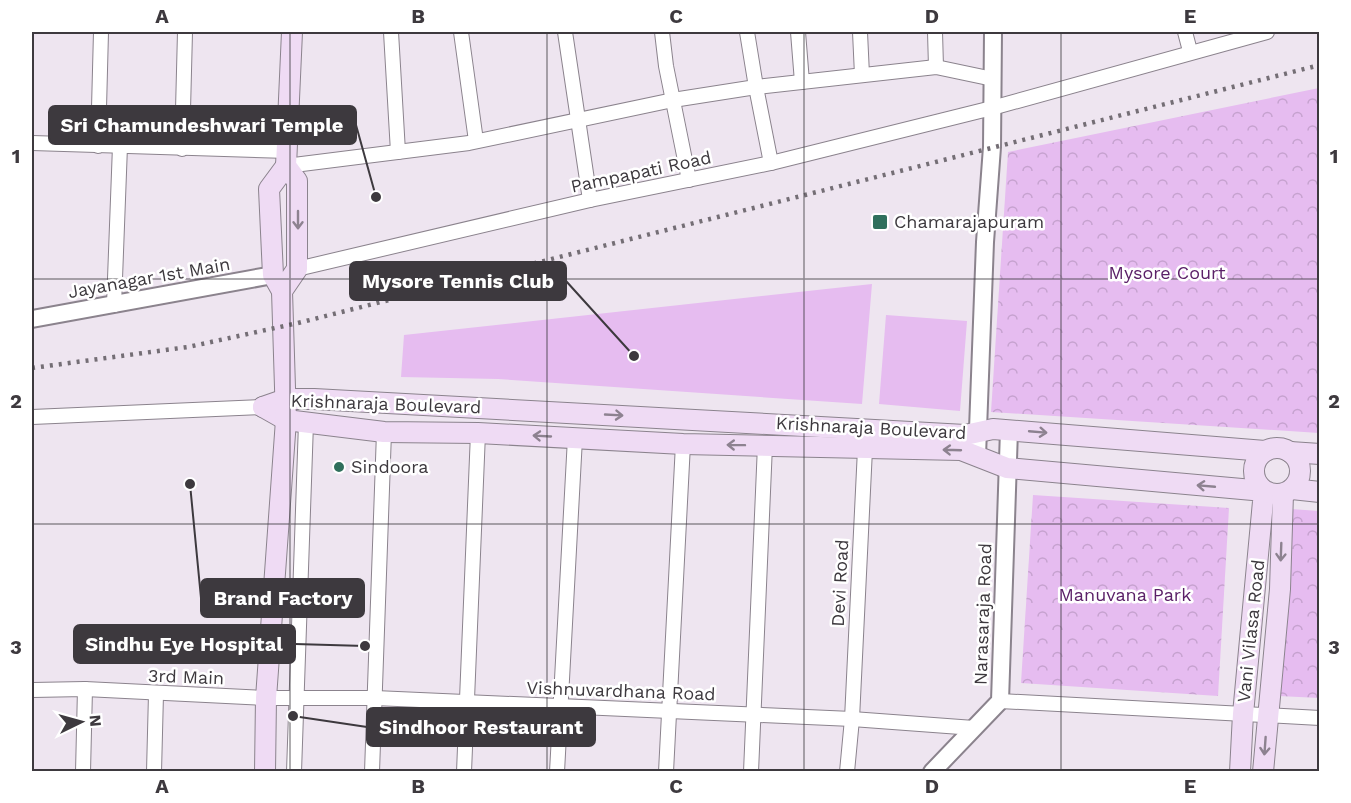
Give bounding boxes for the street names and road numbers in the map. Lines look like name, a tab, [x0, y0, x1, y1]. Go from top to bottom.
street label: Pampapati Road	[569, 146, 713, 197]
street label: Jayanagar 1st Main	[66, 253, 232, 302]
street label: Krishnaraja Boulevard	[290, 390, 482, 417]
street label: Krishnaraja Boulevard	[775, 412, 967, 443]
street label: Devi Road	[827, 539, 852, 627]
street label: Narasaraja Road	[970, 543, 995, 685]
street label: Vani Vilasa Road	[1233, 558, 1268, 704]
street label: 3rd Main	[147, 665, 225, 688]
street label: Vishnuvardhana Road	[526, 677, 716, 704]

